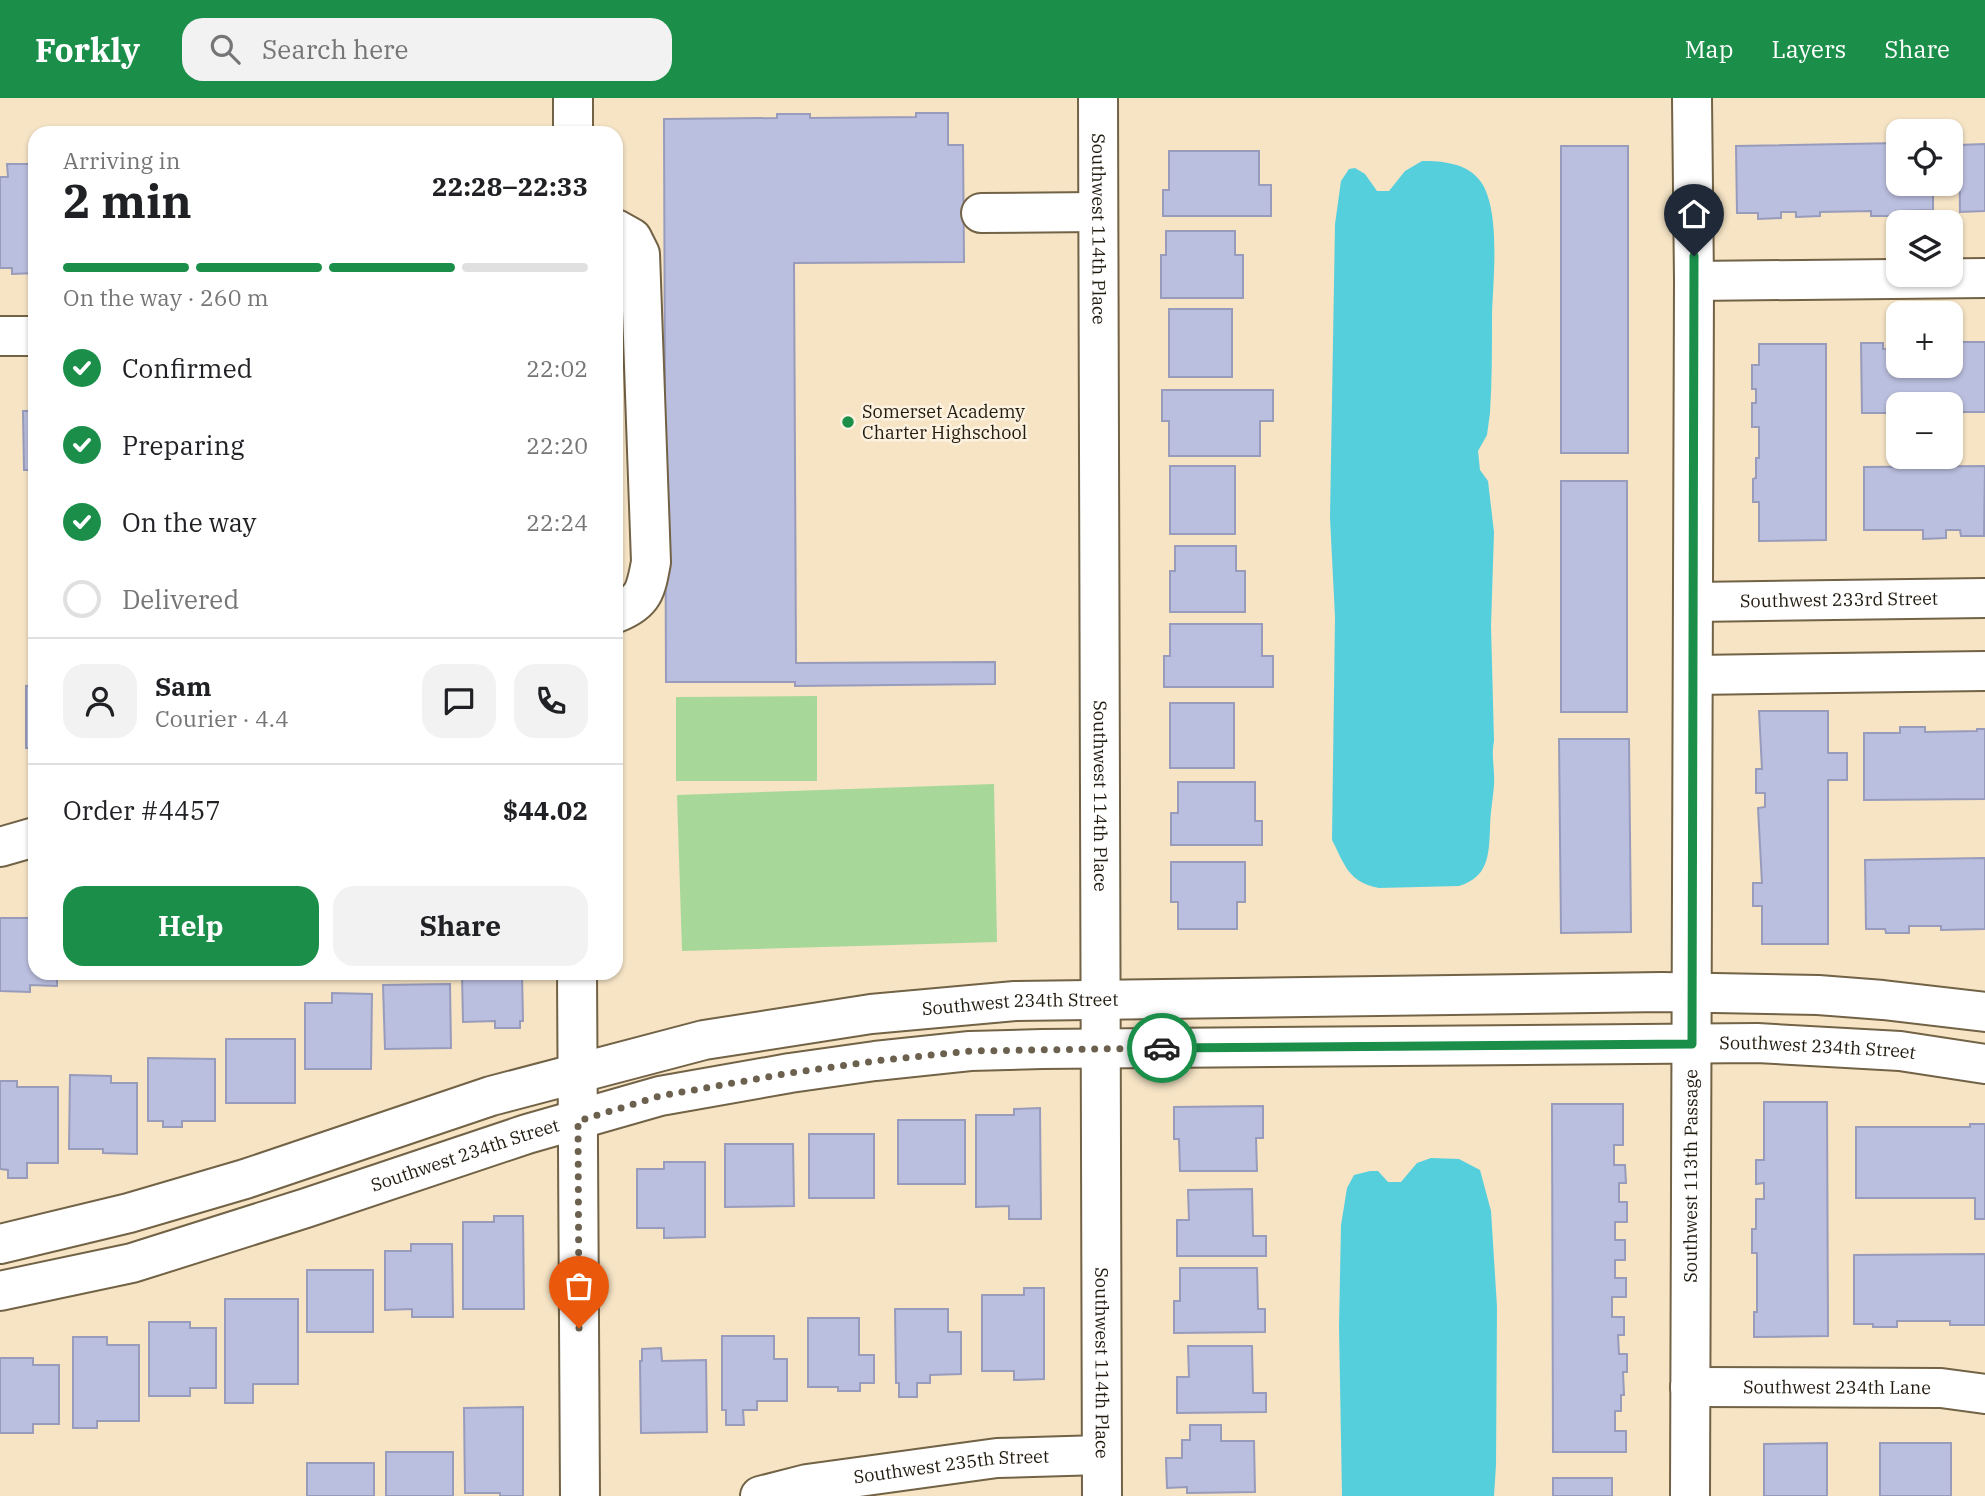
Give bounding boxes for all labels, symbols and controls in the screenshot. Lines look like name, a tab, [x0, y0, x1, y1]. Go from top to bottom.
search box	[182, 18, 672, 81]
text: Forkly	[35, 28, 140, 71]
icon: search	[206, 30, 244, 68]
text: Search here	[262, 32, 409, 66]
text: Map	[1685, 33, 1733, 65]
text: Layers	[1771, 33, 1846, 65]
text: Share	[1884, 33, 1950, 65]
map controls	[1886, 119, 1963, 469]
button: locate	[1886, 119, 1963, 196]
street label: Southwest 114th Place	[1087, 133, 1111, 325]
text: Arriving in	[63, 145, 180, 175]
text: 22:28–22:33	[432, 169, 588, 203]
text: 2 min	[63, 171, 192, 231]
pin	[1664, 184, 1724, 256]
icon: home	[1675, 195, 1713, 233]
button: layers	[1886, 210, 1963, 287]
text: On the way · 260 m	[63, 282, 269, 312]
button: +	[1886, 301, 1963, 378]
icon: check	[63, 349, 101, 387]
text: Confirmed	[122, 351, 253, 385]
text: 22:02	[526, 353, 588, 383]
button: −	[1886, 392, 1963, 469]
place label: Somerset Academy Charter Highschool	[862, 400, 1027, 444]
marker: Somerset Academy Charter Highschool	[840, 414, 856, 430]
icon: check	[63, 426, 101, 464]
text: Preparing	[122, 428, 244, 462]
text: 22:20	[526, 430, 588, 460]
icon: check	[63, 503, 101, 541]
text: On the way	[122, 505, 256, 539]
text: 22:24	[526, 507, 588, 537]
text: Delivered	[122, 582, 239, 616]
street label: Southwest 233rd Street	[1740, 587, 1938, 612]
button: person	[63, 664, 137, 738]
button: chat	[422, 664, 496, 738]
button: phone	[514, 664, 588, 738]
text: Sam	[155, 669, 211, 703]
street label: Southwest 114th Place	[1089, 700, 1112, 892]
text: Courier · 4.4	[155, 703, 289, 733]
text: Order #4457	[63, 793, 221, 827]
text: $44.02	[503, 793, 588, 827]
button: Help	[63, 886, 319, 966]
button: Share	[333, 886, 588, 966]
street label: Southwest 234th Street	[921, 988, 1119, 1020]
courier	[1127, 1013, 1197, 1083]
icon: car	[1143, 1029, 1181, 1067]
street label: Southwest 234th Street	[1719, 1031, 1918, 1064]
street label: Southwest 113th Passage	[1679, 1069, 1702, 1283]
street label: Southwest 234th Street	[368, 1113, 562, 1196]
pin	[549, 1256, 609, 1328]
icon: bag	[560, 1267, 598, 1305]
street label: Southwest 114th Place	[1090, 1267, 1114, 1459]
street label: Southwest 234th Lane	[1743, 1375, 1931, 1399]
street label: Southwest 235th Street	[852, 1445, 1049, 1489]

